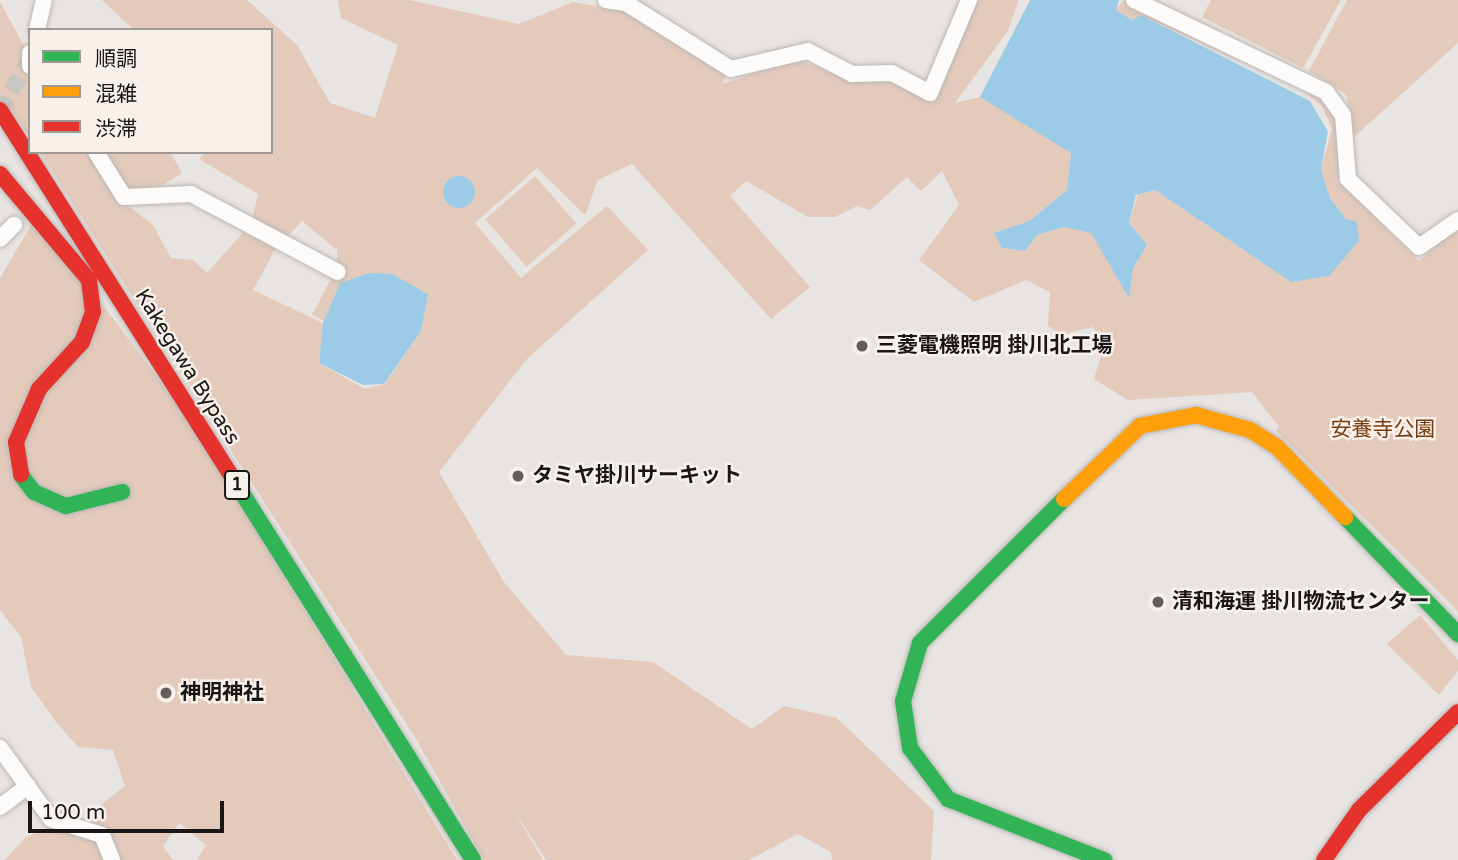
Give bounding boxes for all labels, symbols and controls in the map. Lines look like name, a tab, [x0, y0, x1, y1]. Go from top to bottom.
legend	[28, 28, 273, 154]
text: 順調	[95, 47, 137, 72]
text: 混雑	[95, 82, 137, 107]
text: 渋滞	[95, 117, 137, 142]
street label: Kakegawa Bypass	[129, 285, 245, 449]
place label: 三菱電機照明 掛川北工場	[876, 333, 1112, 359]
marker: 三菱電機照明 掛川北工場	[854, 338, 870, 354]
park label: 安養寺公園	[1331, 417, 1435, 443]
place label: タミヤ掛川サーキット	[532, 463, 742, 489]
marker: タミヤ掛川サーキット	[510, 468, 526, 484]
road number: 1	[223, 470, 251, 500]
place label: 清和海運 掛川物流センター	[1172, 589, 1429, 615]
marker: 清和海運 掛川物流センター	[1150, 594, 1166, 610]
place label: 神明神社	[180, 680, 264, 706]
marker: 神明神社	[158, 685, 174, 701]
scale bar	[32, 786, 228, 830]
text: 100 m	[41, 800, 105, 825]

